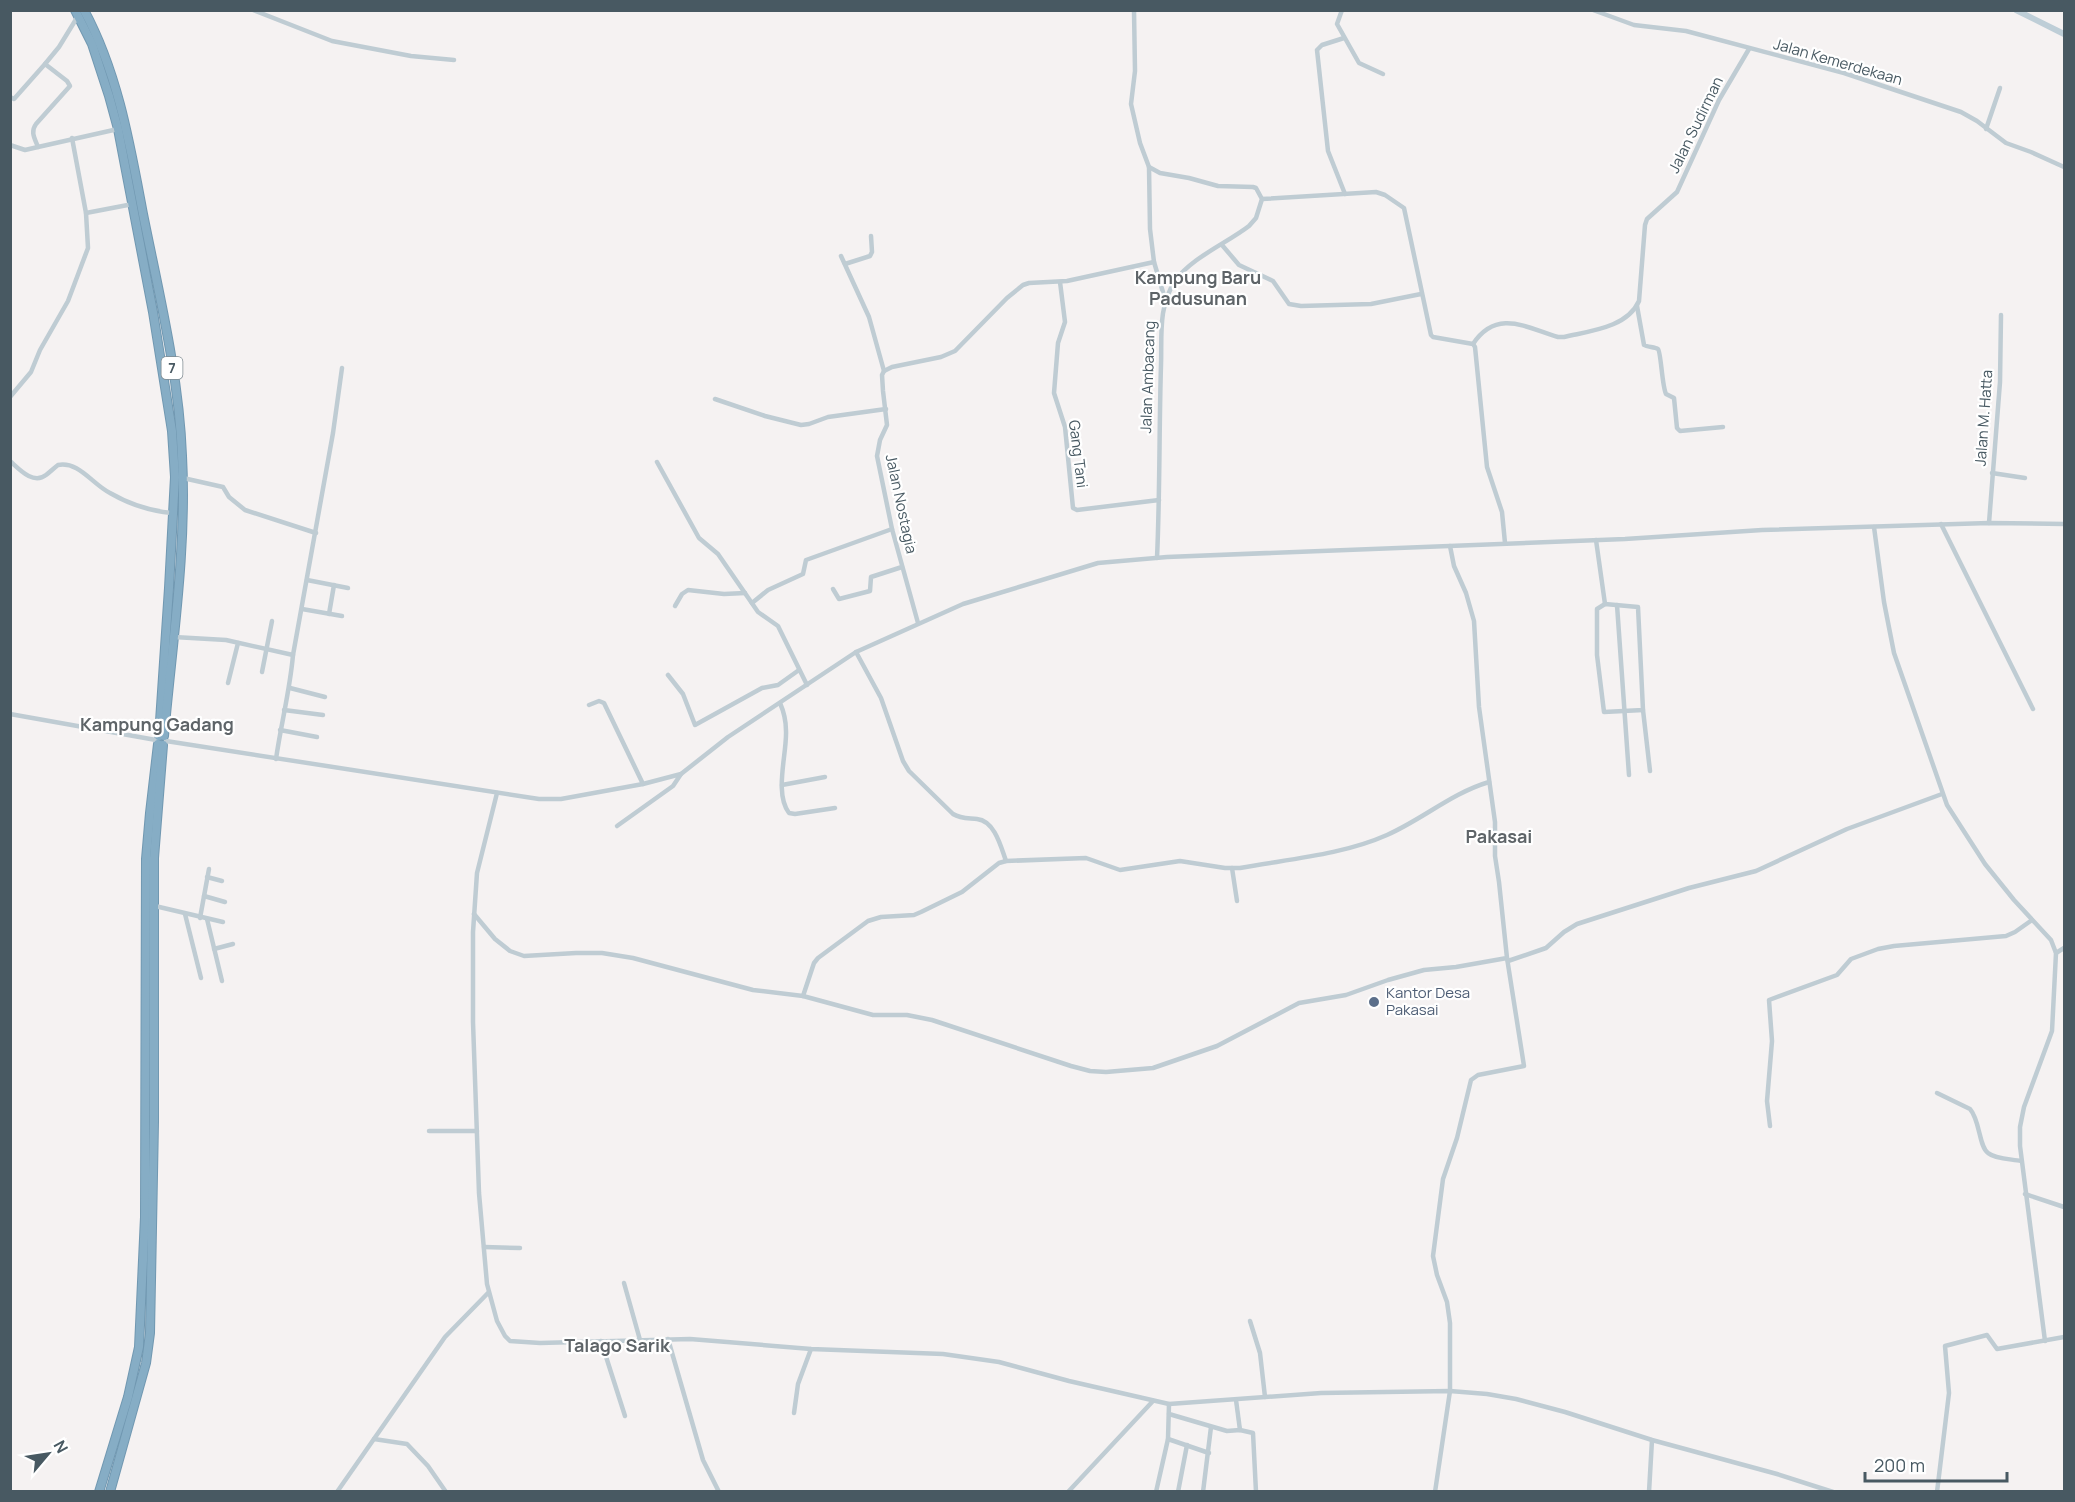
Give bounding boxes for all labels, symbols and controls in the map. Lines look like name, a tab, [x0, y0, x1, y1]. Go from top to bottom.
street label: Jalan Kemerdekaan	[1771, 33, 1905, 90]
street label: Jalan Sudirman	[1663, 73, 1728, 177]
district label: Kampung Baru Padusunan	[1135, 265, 1261, 310]
street label: Jalan Ambacang	[1135, 320, 1160, 434]
road number: 7	[162, 357, 182, 379]
street label: Jalan M. Hatta	[1970, 369, 1997, 467]
street label: Gang Tani	[1064, 419, 1093, 489]
street label: Jalan Nostagia	[881, 452, 922, 555]
district label: Kampung Gadang	[80, 712, 234, 736]
district label: Pakasai	[1466, 824, 1532, 848]
place label: Kantor Desa Pakasai	[1386, 982, 1470, 1020]
marker: Kantor Desa Pakasai	[1367, 995, 1381, 1009]
district label: Talago Sarik	[564, 1333, 671, 1357]
north arrow	[18, 1424, 78, 1484]
text: N	[49, 1436, 74, 1457]
scale bar	[1865, 1445, 2008, 1483]
text: 200 m	[1874, 1453, 1925, 1477]

